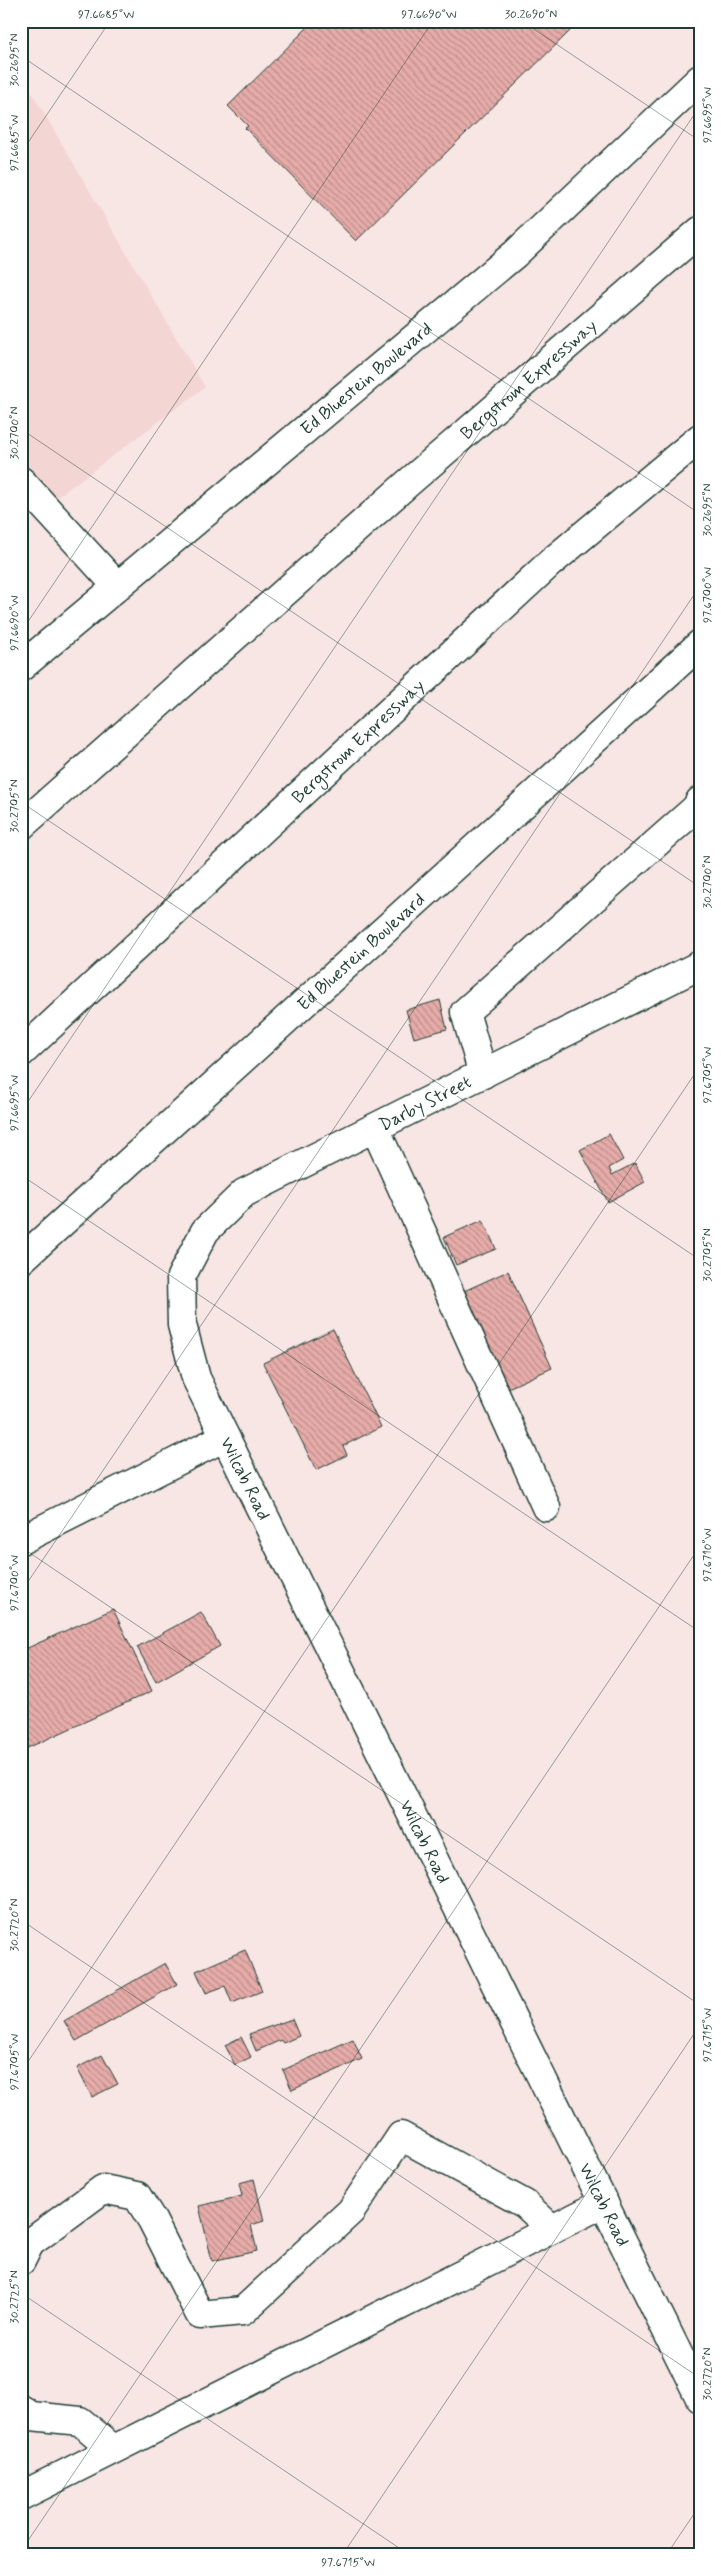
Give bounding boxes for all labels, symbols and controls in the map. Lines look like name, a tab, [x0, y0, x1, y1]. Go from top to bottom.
text: 97.6685°W	[78, 7, 134, 23]
text: 97.6690°W	[401, 7, 457, 23]
text: 30.2690°N	[505, 7, 557, 23]
text: 30.2695°N	[7, 33, 23, 87]
text: 97.6695°W	[700, 87, 716, 143]
text: 97.6685°W	[7, 115, 23, 171]
street label: Bergstrom Expressway	[456, 314, 602, 446]
street label: Ed Bluestein Boulevard	[296, 317, 438, 441]
text: 30.2700°N	[7, 406, 23, 460]
text: 30.2695°N	[700, 483, 716, 537]
text: 97.6700°W	[700, 567, 716, 623]
text: 97.6690°W	[7, 595, 23, 651]
street label: Bergstrom Expressway	[287, 674, 430, 809]
text: 30.2705°N	[7, 779, 23, 833]
text: 30.2700°N	[700, 855, 716, 909]
street label: Ed Bluestein Boulevard	[293, 888, 431, 1017]
text: 97.6705°W	[700, 1047, 716, 1103]
street label: Darby Street	[375, 1070, 476, 1137]
text: 97.6695°W	[7, 1075, 23, 1131]
text: 30.2705°N	[700, 1228, 716, 1282]
street label: Wilcab Road	[214, 1433, 275, 1525]
text: 97.6710°W	[700, 1528, 716, 1582]
text: 97.6700°W	[7, 1555, 23, 1611]
street label: Wilcab Road	[393, 1796, 455, 1888]
text: 30.2720°N	[7, 1899, 23, 1951]
text: 97.6715°W	[700, 2008, 716, 2062]
text: 97.6705°W	[7, 2034, 23, 2090]
street label: Wilcab Road	[573, 2159, 634, 2251]
text: 30.2725°N	[7, 2270, 23, 2324]
text: 30.2720°N	[700, 2348, 716, 2400]
text: 97.6715°W	[321, 2555, 375, 2571]

